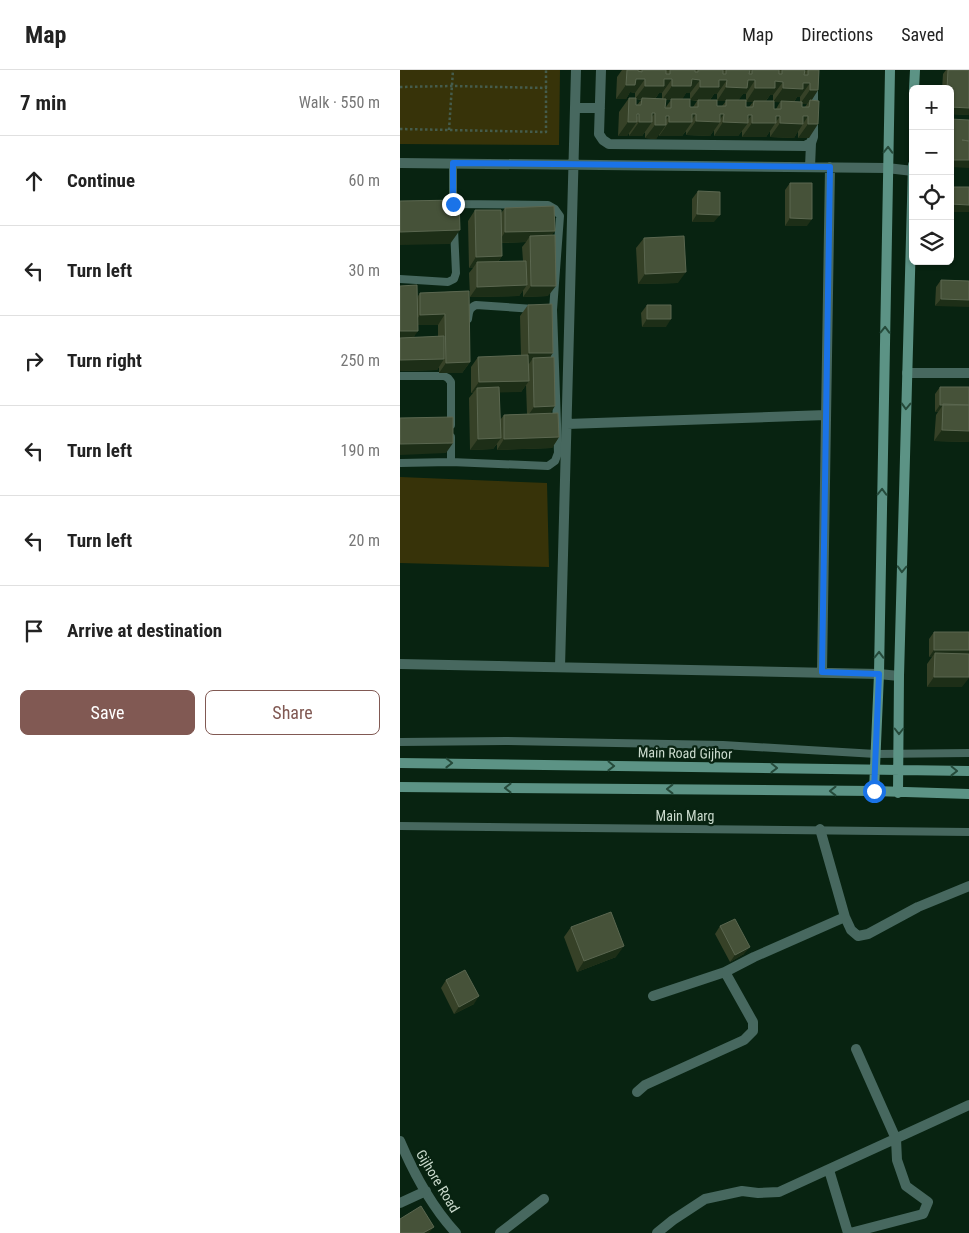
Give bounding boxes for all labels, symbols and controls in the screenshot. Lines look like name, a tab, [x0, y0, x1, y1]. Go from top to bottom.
text: Map	[25, 21, 66, 49]
text: Map	[742, 24, 773, 45]
text: Directions	[801, 24, 873, 45]
text: Saved	[901, 24, 944, 45]
map controls	[909, 85, 954, 265]
button: +	[909, 85, 954, 130]
text: 7 min	[20, 91, 67, 115]
text: Walk · 550 m	[299, 93, 380, 112]
button: −	[909, 130, 954, 175]
one-way arrow	[883, 146, 893, 154]
icon: ahead	[20, 167, 48, 195]
text: Continue	[67, 169, 135, 192]
text: 60 m	[348, 171, 380, 190]
button: locate	[909, 175, 954, 220]
route end	[442, 193, 465, 216]
button: layers	[909, 220, 954, 265]
icon: left	[20, 257, 48, 285]
text: Turn left	[67, 259, 132, 282]
text: 30 m	[348, 261, 380, 280]
one-way arrow	[879, 326, 890, 334]
icon: right	[20, 347, 48, 375]
text: Turn right	[67, 349, 142, 372]
text: 250 m	[341, 351, 380, 370]
one-way arrow	[901, 402, 911, 410]
icon: left	[20, 437, 48, 465]
text: Turn left	[67, 439, 132, 462]
text: 190 m	[341, 441, 380, 460]
one-way arrow	[877, 488, 887, 496]
icon: left	[20, 527, 48, 555]
text: Turn left	[67, 529, 132, 552]
text: 20 m	[348, 531, 380, 550]
one-way arrow	[897, 565, 907, 573]
icon: arrive	[20, 617, 48, 645]
text: Arrive at destination	[67, 619, 222, 642]
one-way arrow	[874, 651, 884, 658]
button: Save	[20, 690, 195, 735]
button: Share	[205, 690, 380, 735]
one-way arrow	[894, 728, 904, 735]
street label: Main Road Gijhor	[638, 744, 732, 762]
one-way arrow	[445, 758, 453, 769]
one-way arrow	[608, 761, 615, 771]
one-way arrow	[770, 763, 778, 773]
one-way arrow	[950, 766, 958, 776]
route start	[863, 780, 886, 803]
one-way arrow	[504, 783, 512, 793]
one-way arrow	[666, 784, 674, 794]
one-way arrow	[829, 786, 836, 796]
street label: Main Marg	[656, 808, 714, 824]
street label: Gijhore Road	[413, 1147, 463, 1215]

